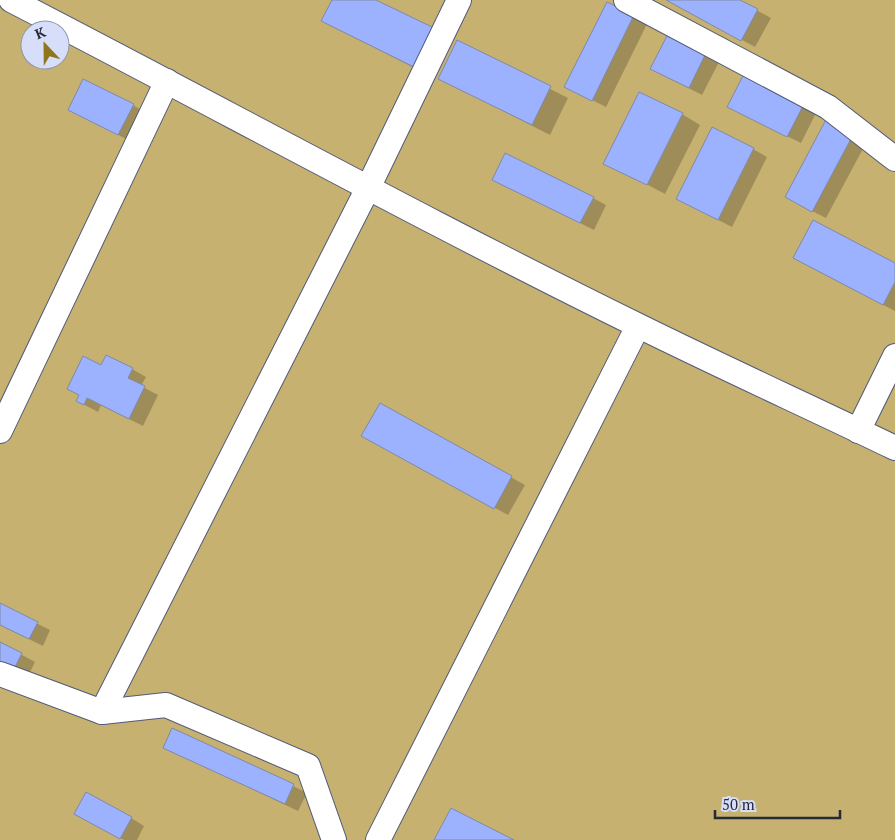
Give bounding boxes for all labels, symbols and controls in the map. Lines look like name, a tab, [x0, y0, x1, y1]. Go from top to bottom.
north arrow	[20, 20, 70, 70]
text: K	[32, 22, 48, 43]
scale bar	[715, 788, 840, 820]
text: 50 m	[722, 794, 755, 814]

